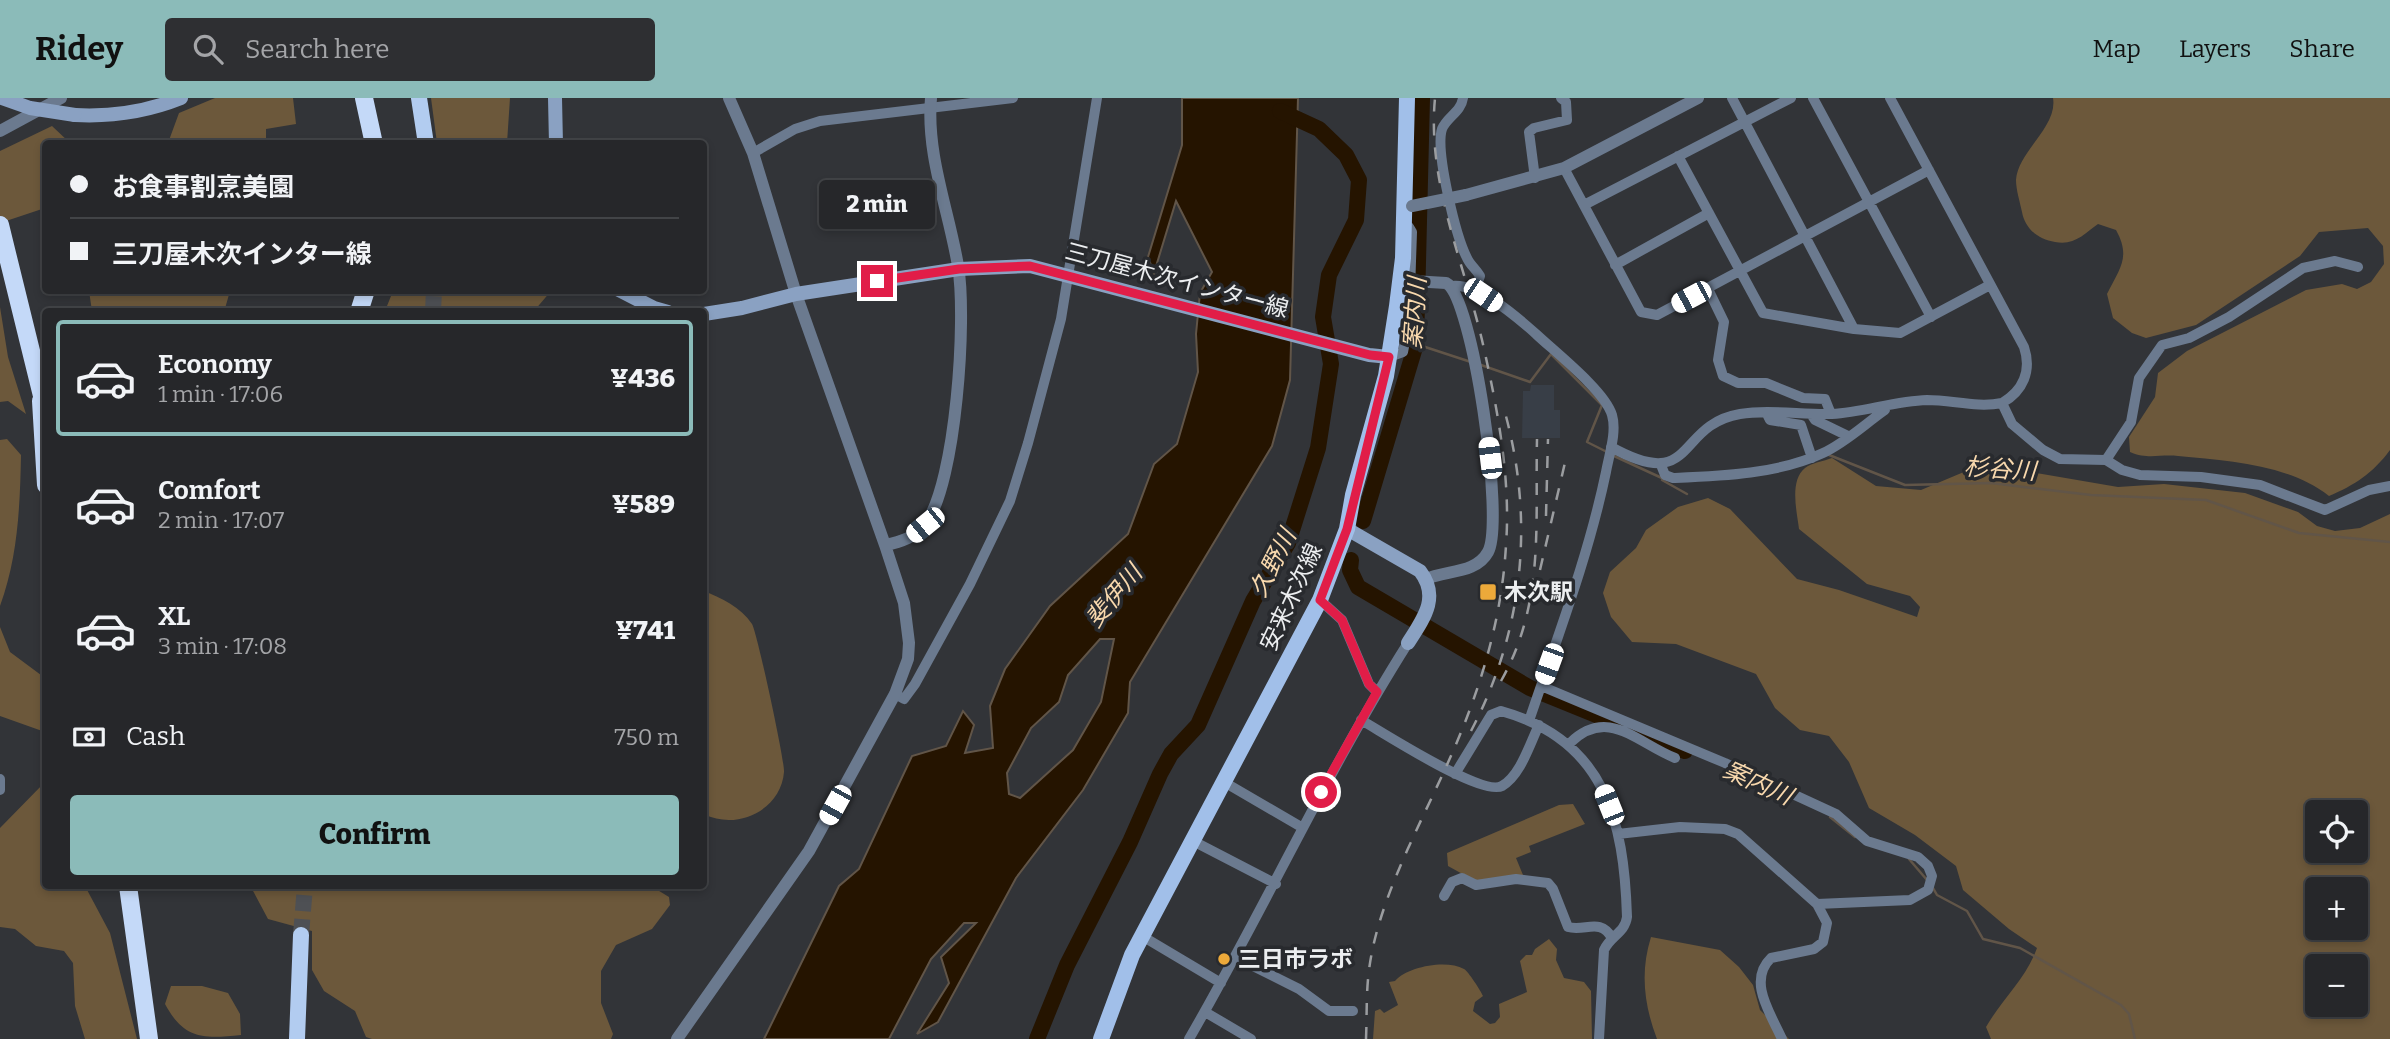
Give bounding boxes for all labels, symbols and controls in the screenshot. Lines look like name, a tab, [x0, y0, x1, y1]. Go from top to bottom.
search box	[165, 18, 655, 81]
text: Ridey	[35, 29, 123, 69]
icon: search	[189, 30, 227, 68]
text: Search here	[245, 34, 389, 65]
text: Map	[2093, 35, 2141, 63]
text: Layers	[2179, 35, 2251, 63]
text: Share	[2289, 35, 2355, 63]
text: お食事割烹美園	[112, 172, 294, 203]
callout: 2 min	[819, 180, 935, 228]
text: 2 min	[846, 190, 908, 218]
street label: 三刀屋木次インター線	[1062, 237, 1292, 323]
text: 三刀屋木次インター線	[112, 239, 372, 270]
route end	[861, 265, 893, 297]
water label: 案内川	[1399, 273, 1432, 350]
car	[1460, 275, 1507, 315]
car	[1668, 278, 1715, 316]
icon: car	[74, 347, 137, 410]
text: Economy	[158, 349, 272, 380]
text: ¥436	[611, 363, 675, 394]
text: 1 min · 17:06	[158, 380, 283, 408]
car	[1478, 436, 1503, 480]
water label: 杉谷川	[1963, 453, 2040, 486]
icon: car	[74, 473, 137, 536]
text: Comfort	[158, 475, 261, 506]
text: ¥589	[612, 489, 675, 520]
car	[903, 504, 948, 546]
text: 2 min · 17:07	[158, 506, 284, 534]
water label: 久野川	[1244, 522, 1303, 601]
street label: 安来木次線	[1254, 539, 1328, 655]
water label: 斐伊川	[1080, 557, 1150, 633]
place label: 木次駅	[1504, 578, 1573, 606]
marker: 木次駅	[1478, 582, 1498, 602]
icon: car	[74, 599, 137, 662]
text: XL	[158, 601, 190, 632]
text: ¥741	[616, 615, 675, 646]
text: 3 min · 17:08	[158, 632, 287, 660]
car	[1532, 641, 1567, 687]
icon: cash	[70, 718, 108, 756]
text: Cash	[126, 721, 185, 752]
text: 750 m	[614, 723, 679, 751]
water label: 案内川	[1719, 756, 1799, 812]
route start	[1305, 776, 1337, 808]
car	[816, 782, 855, 828]
car	[1592, 782, 1627, 828]
button: Confirm	[70, 795, 679, 875]
map controls	[2305, 800, 2368, 1017]
button: locate	[2305, 800, 2368, 863]
button: +	[2305, 877, 2368, 940]
place label: 三日市ラボ	[1238, 945, 1353, 973]
marker: 三日市ラボ	[1216, 951, 1232, 967]
button: −	[2305, 954, 2368, 1017]

